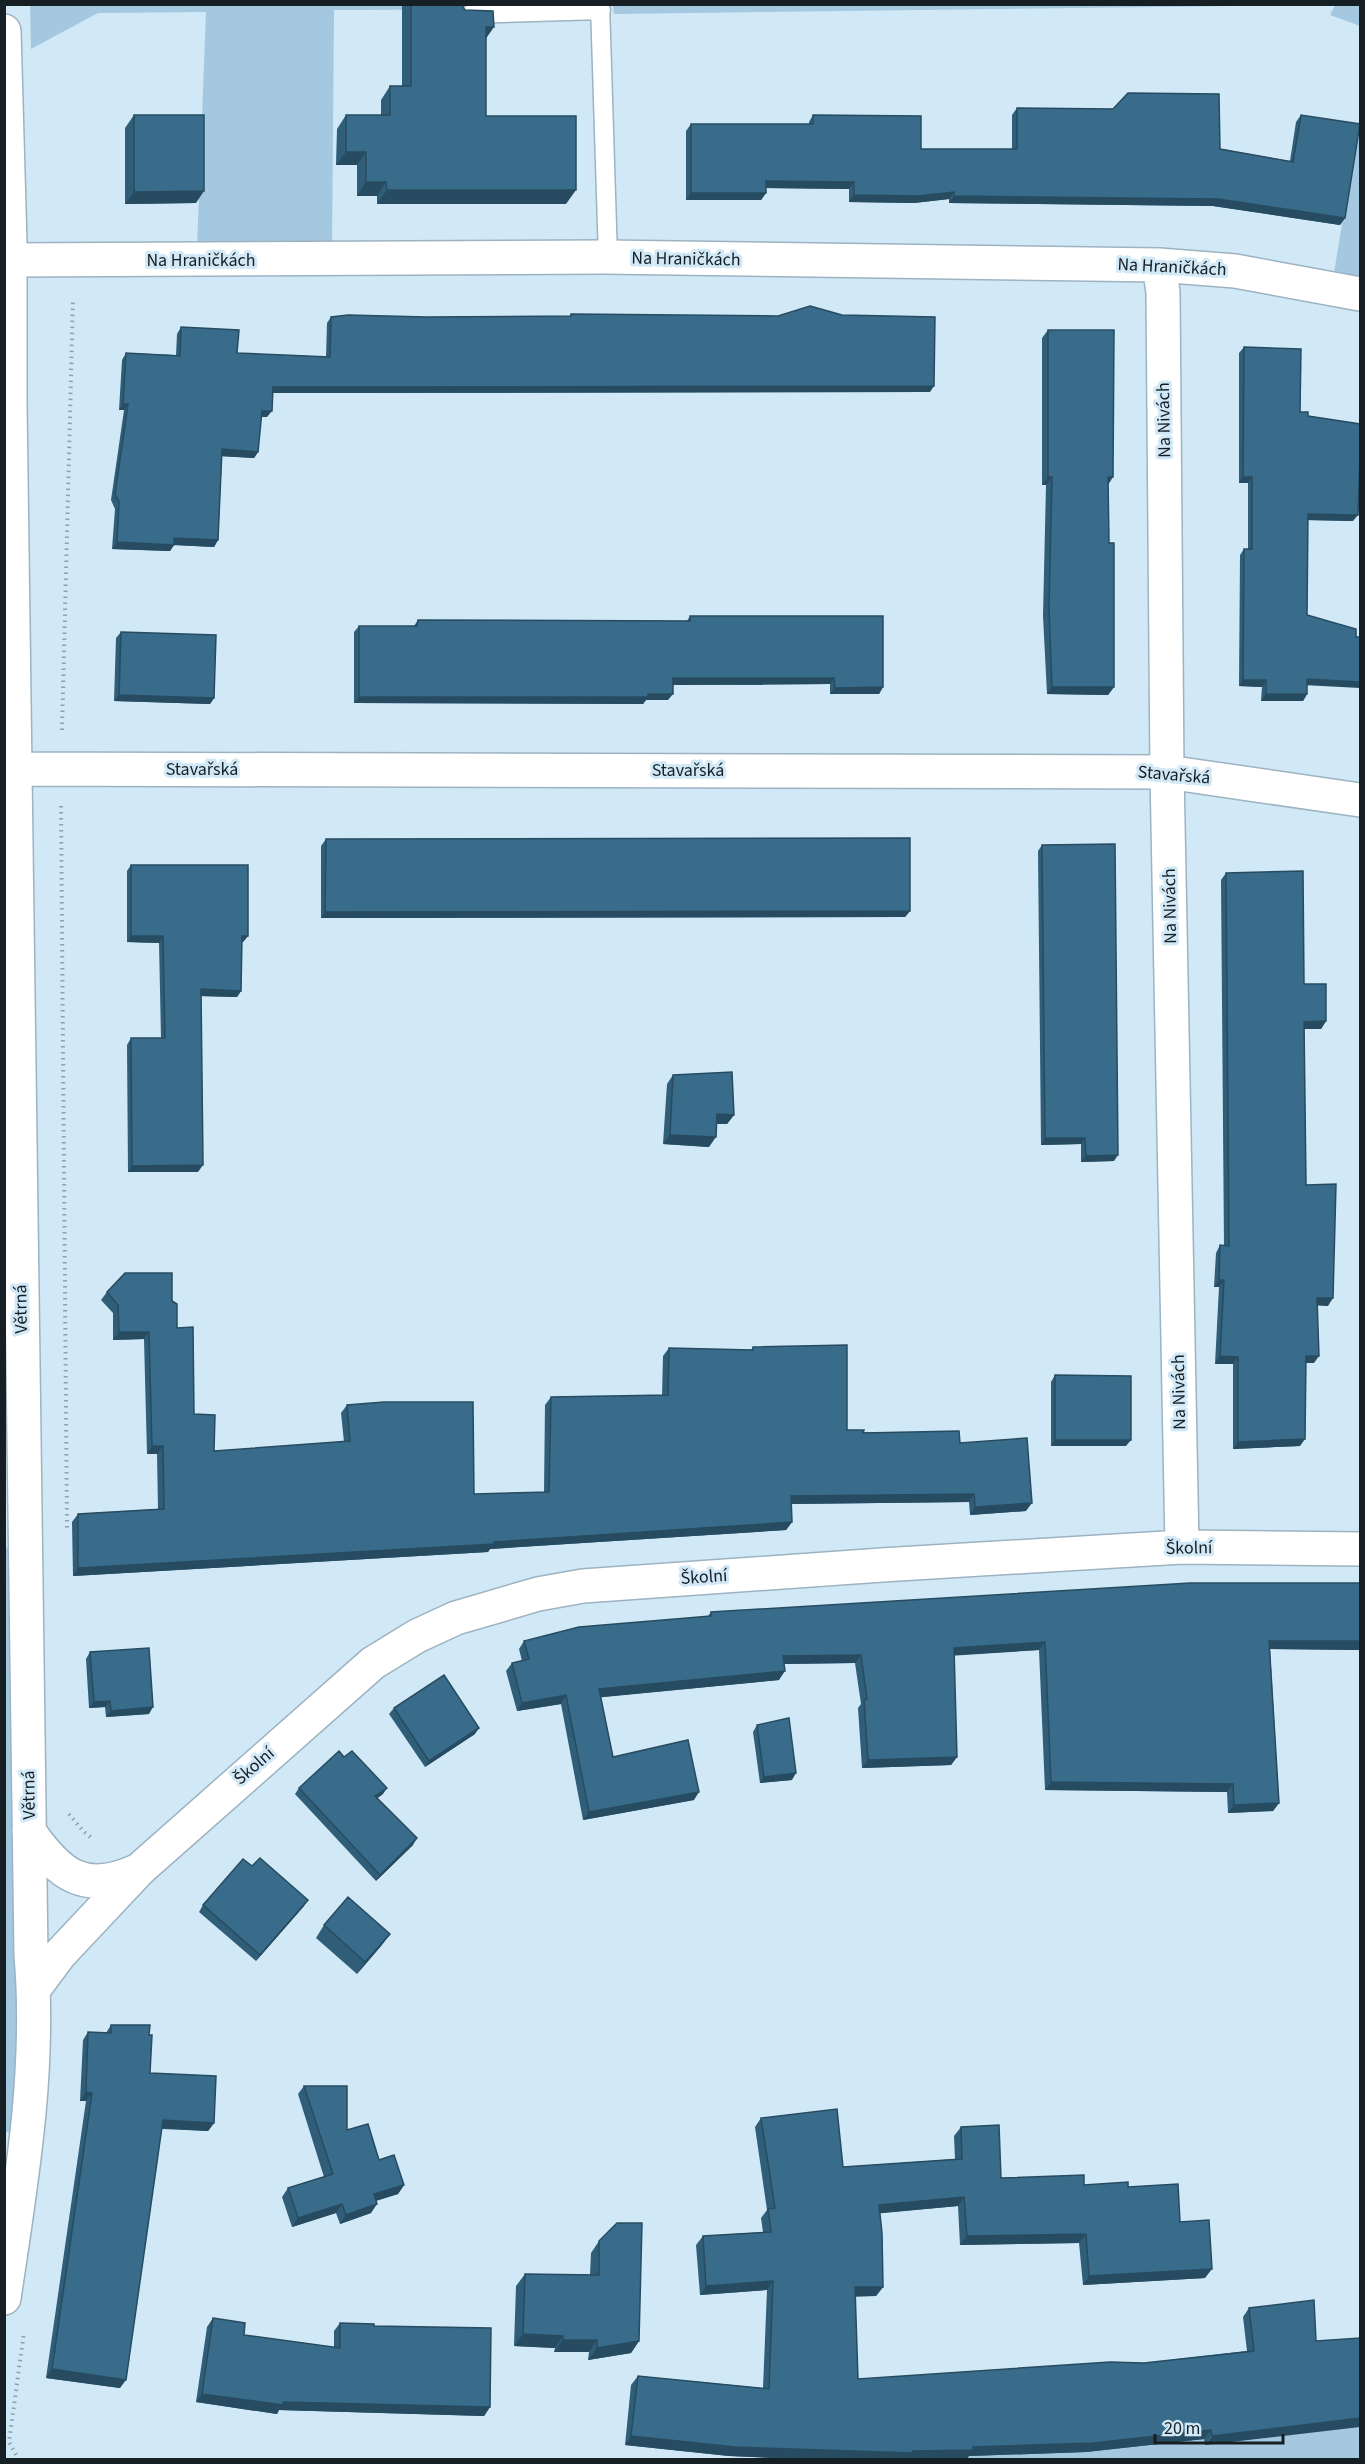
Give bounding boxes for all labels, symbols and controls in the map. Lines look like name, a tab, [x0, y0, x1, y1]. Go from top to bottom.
street label: Na Hraničkách	[631, 246, 741, 272]
street label: Na Hraničkách	[146, 248, 256, 273]
street label: Na Hraničkách	[1117, 252, 1227, 282]
street label: Na Nivách	[1151, 382, 1177, 458]
street label: Stavařská	[166, 757, 238, 782]
street label: Stavařská	[652, 758, 724, 783]
street label: Stavařská	[1137, 759, 1211, 791]
street label: Na Nivách	[1157, 868, 1183, 944]
street label: Větrná	[8, 1284, 34, 1334]
street label: Na Nivách	[1166, 1354, 1192, 1430]
street label: Školní	[1165, 1535, 1213, 1561]
street label: Školní	[680, 1563, 729, 1591]
street label: Školní	[228, 1741, 280, 1791]
street label: Větrná	[16, 1770, 42, 1820]
scale bar	[1155, 2407, 1282, 2445]
text: 20 m	[1164, 2416, 1200, 2441]

